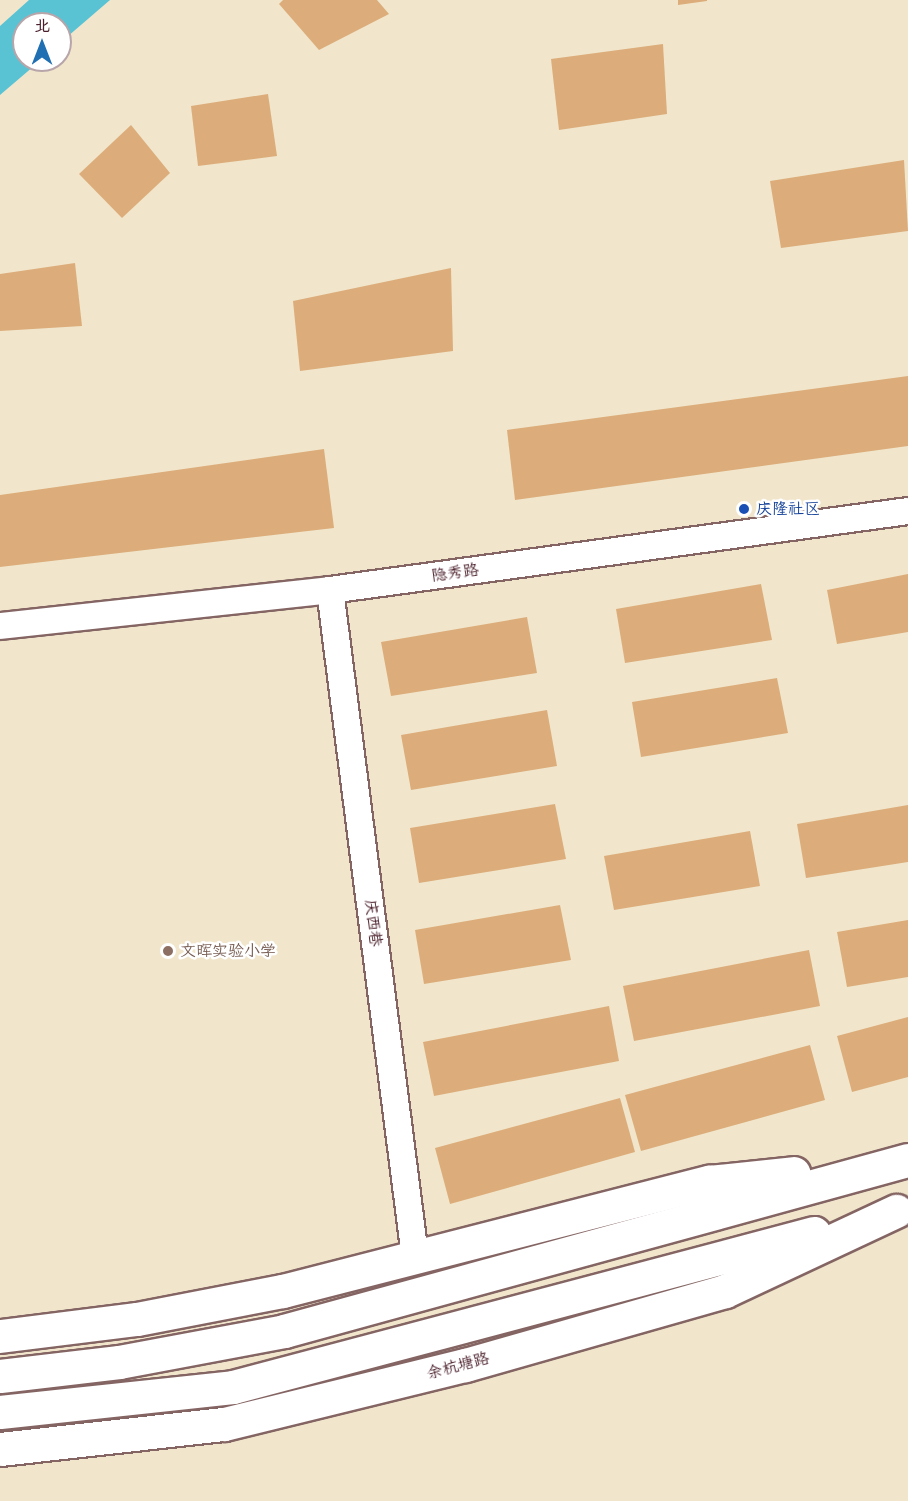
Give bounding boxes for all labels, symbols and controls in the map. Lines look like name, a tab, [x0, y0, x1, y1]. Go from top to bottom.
north arrow	[12, 12, 72, 72]
text: 北	[34, 16, 50, 36]
place label: 庆隆社区	[756, 499, 820, 519]
marker: 庆隆社区	[737, 502, 751, 516]
street label: 隐秀路	[430, 560, 480, 586]
street label: 庆西巷	[361, 898, 385, 948]
place label: 文晖实验小学	[180, 941, 276, 961]
marker: 文晖实验小学	[161, 944, 175, 958]
street label: 余杭塘路	[425, 1348, 491, 1384]

